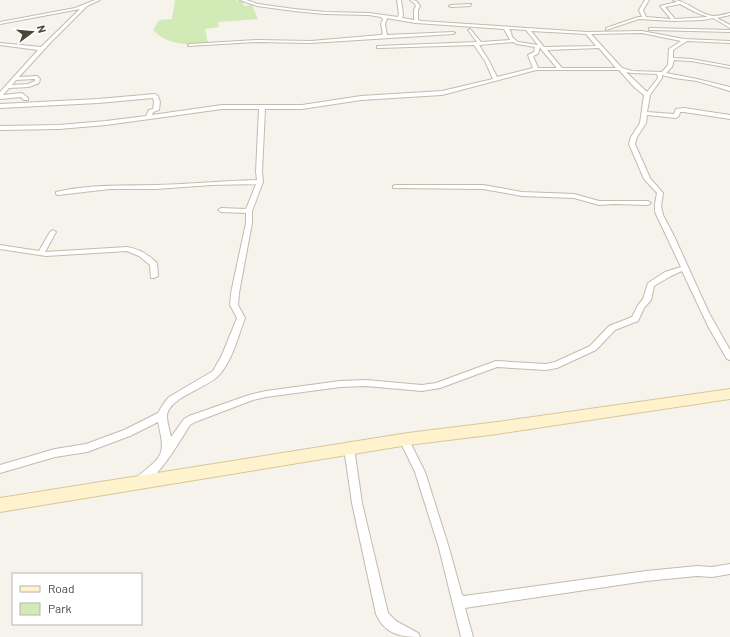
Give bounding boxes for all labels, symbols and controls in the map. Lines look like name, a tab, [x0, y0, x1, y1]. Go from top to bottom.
north arrow	[12, 12, 52, 52]
text: N	[35, 24, 49, 34]
legend	[12, 573, 142, 625]
text: Road	[48, 581, 75, 595]
text: Park	[48, 601, 72, 615]

